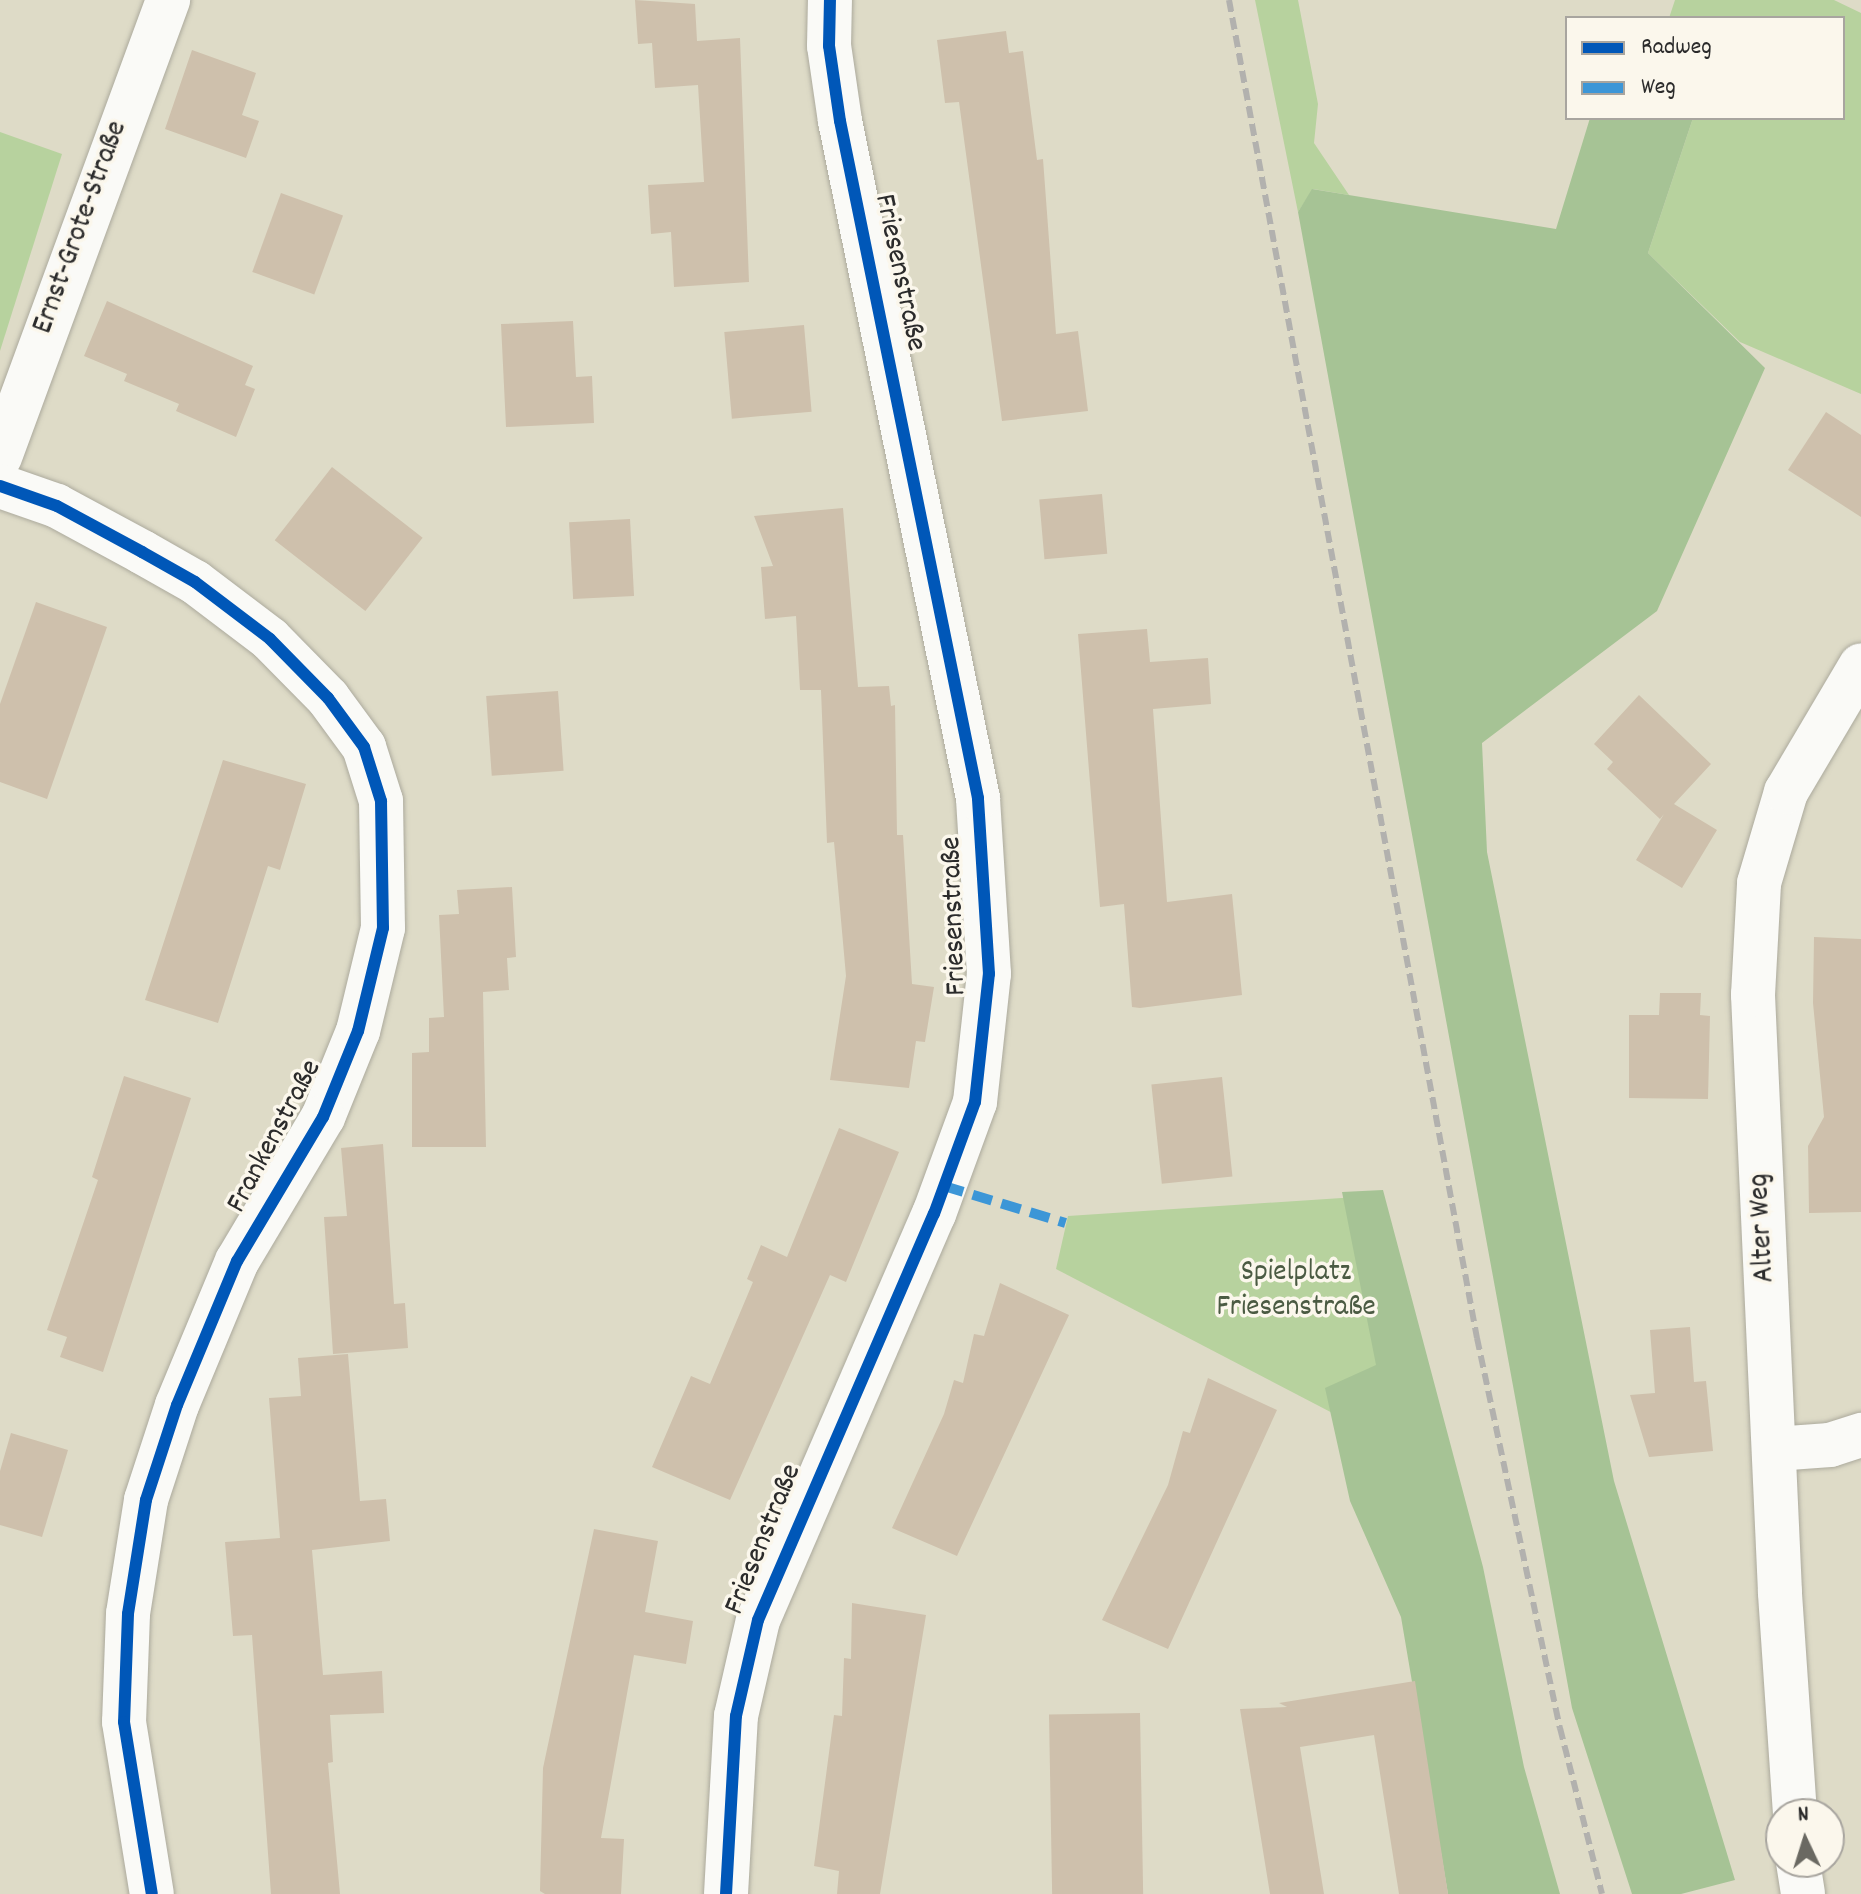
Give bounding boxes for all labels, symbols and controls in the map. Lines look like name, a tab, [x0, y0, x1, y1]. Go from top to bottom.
legend	[1565, 16, 1845, 120]
text: Radweg	[1641, 31, 1712, 65]
text: Weg	[1641, 71, 1676, 105]
street label: Ernst-Grote-Straße	[27, 117, 137, 339]
street label: Friesenstraße	[864, 191, 932, 355]
street label: Friesenstraße	[935, 836, 977, 996]
street label: Frankenstraße	[221, 1054, 331, 1220]
street label: Alter Weg	[1743, 1172, 1785, 1284]
park label: Spielplatz Friesenstraße	[1216, 1256, 1376, 1326]
street label: Friesenstraße	[718, 1459, 812, 1621]
north arrow	[1765, 1798, 1845, 1878]
text: N	[1797, 1800, 1810, 1831]

